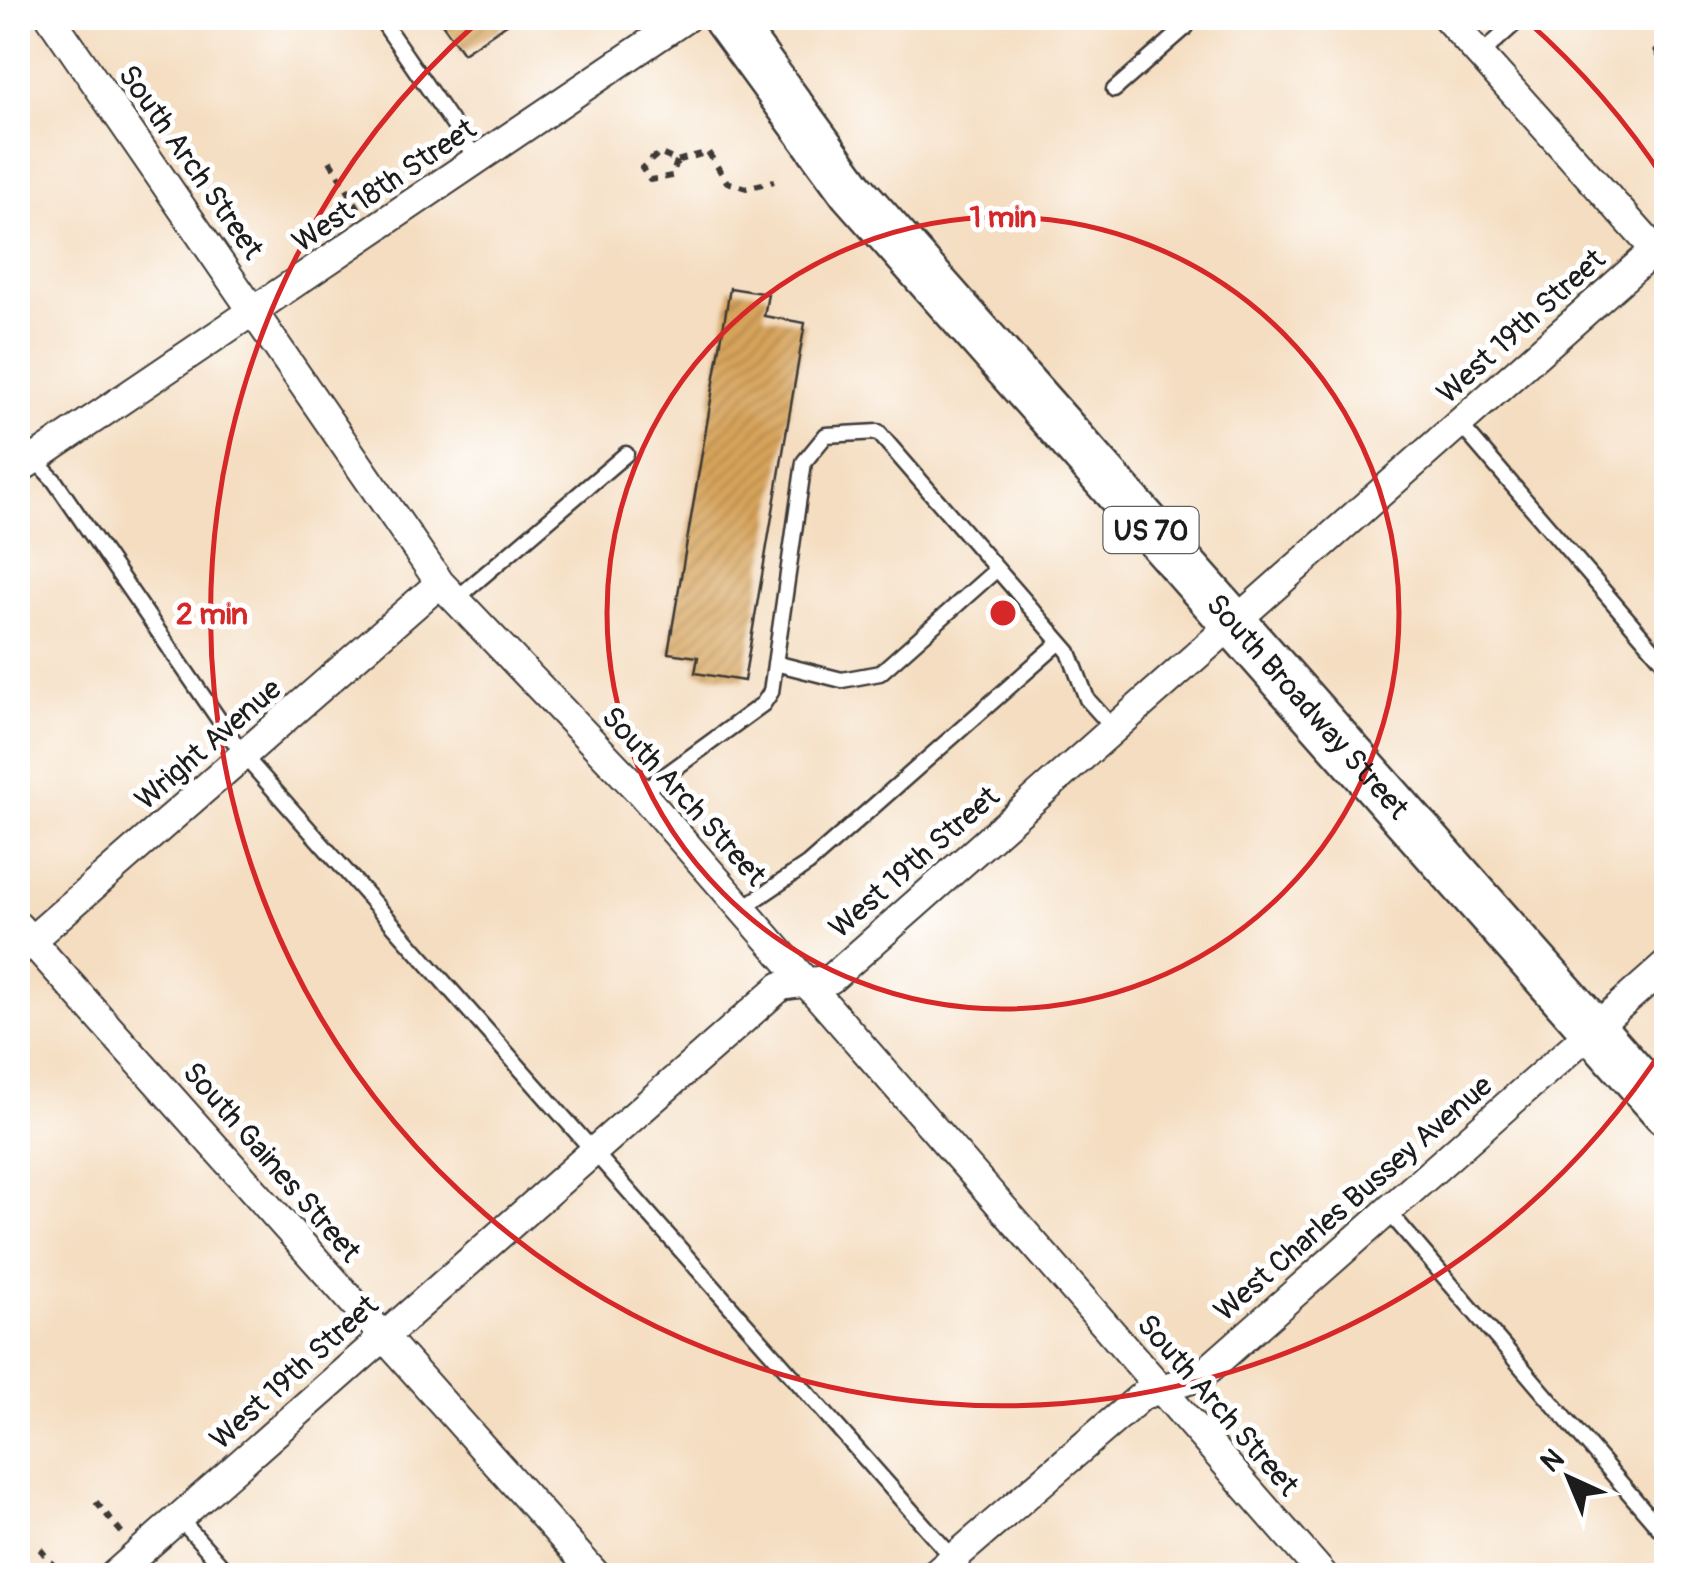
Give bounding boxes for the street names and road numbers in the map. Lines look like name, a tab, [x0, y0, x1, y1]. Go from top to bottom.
street label: South Arch Street	[110, 58, 272, 267]
street label: West 18th Street	[286, 110, 484, 260]
street label: West 19th Street	[1430, 241, 1614, 412]
road number: US 70	[1104, 507, 1198, 553]
street label: South Broadway Street	[1198, 587, 1417, 828]
street label: Wright Avenue	[128, 671, 289, 818]
street label: South Arch Street	[593, 699, 775, 894]
street label: West 19th Street	[822, 778, 1008, 946]
street label: South Gaines Street	[175, 1055, 369, 1271]
street label: West Charles Bussey Avenue	[1207, 1067, 1500, 1329]
street label: West 19th Street	[203, 1287, 387, 1458]
street label: South Arch Street	[1129, 1307, 1307, 1504]

